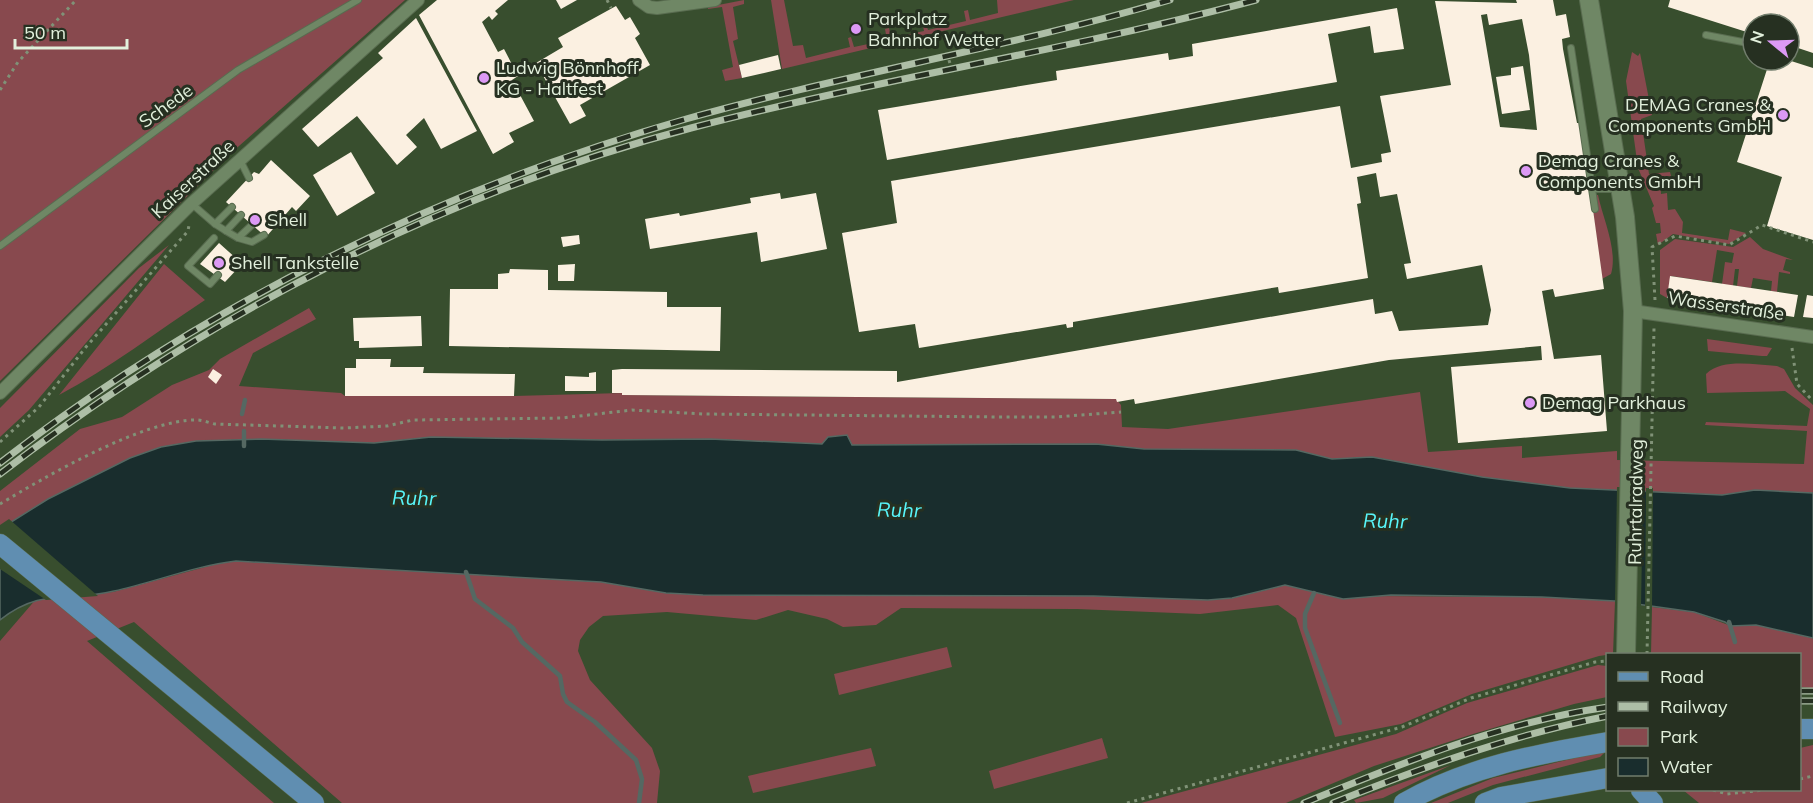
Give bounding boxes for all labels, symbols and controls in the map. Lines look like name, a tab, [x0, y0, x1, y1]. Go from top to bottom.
place label: Parkplatz Bahnhof Wetter	[868, 7, 1001, 51]
scale bar	[15, 12, 128, 50]
north arrow	[1741, 12, 1801, 72]
text: 50 m	[24, 21, 66, 44]
marker: Parkplatz Bahnhof Wetter	[849, 22, 863, 36]
text: N	[1745, 28, 1768, 46]
place label: Ludwig Bönnhoff KG - Haltfest	[496, 56, 639, 100]
marker: Ludwig Bönnhoff KG - Haltfest	[477, 71, 491, 85]
street label: Schede	[134, 78, 197, 133]
place label: DEMAG Cranes & Components GmbH	[1608, 93, 1772, 137]
marker: DEMAG Cranes & Components GmbH	[1776, 108, 1790, 122]
street label: Kaiserstraße	[146, 134, 239, 223]
place label: Demag Cranes & Components GmbH	[1538, 149, 1701, 193]
marker: Demag Cranes & Components GmbH	[1519, 164, 1533, 178]
place label: Shell	[267, 208, 307, 231]
marker: Shell	[248, 213, 262, 227]
place label: Shell Tankstelle	[231, 251, 359, 274]
marker: Shell Tankstelle	[212, 256, 226, 270]
street label: Wasserstraße	[1666, 286, 1786, 325]
place label: Demag Parkhaus	[1542, 391, 1686, 414]
marker: Demag Parkhaus	[1523, 396, 1537, 410]
street label: Ruhrtalradweg	[1623, 439, 1648, 565]
water label: Ruhr	[392, 485, 437, 510]
water label: Ruhr	[877, 497, 922, 522]
water label: Ruhr	[1363, 508, 1408, 533]
legend	[1606, 653, 1801, 791]
text: Road	[1660, 665, 1704, 688]
text: Railway	[1660, 695, 1728, 718]
text: Park	[1660, 725, 1699, 748]
text: Water	[1660, 755, 1713, 778]

